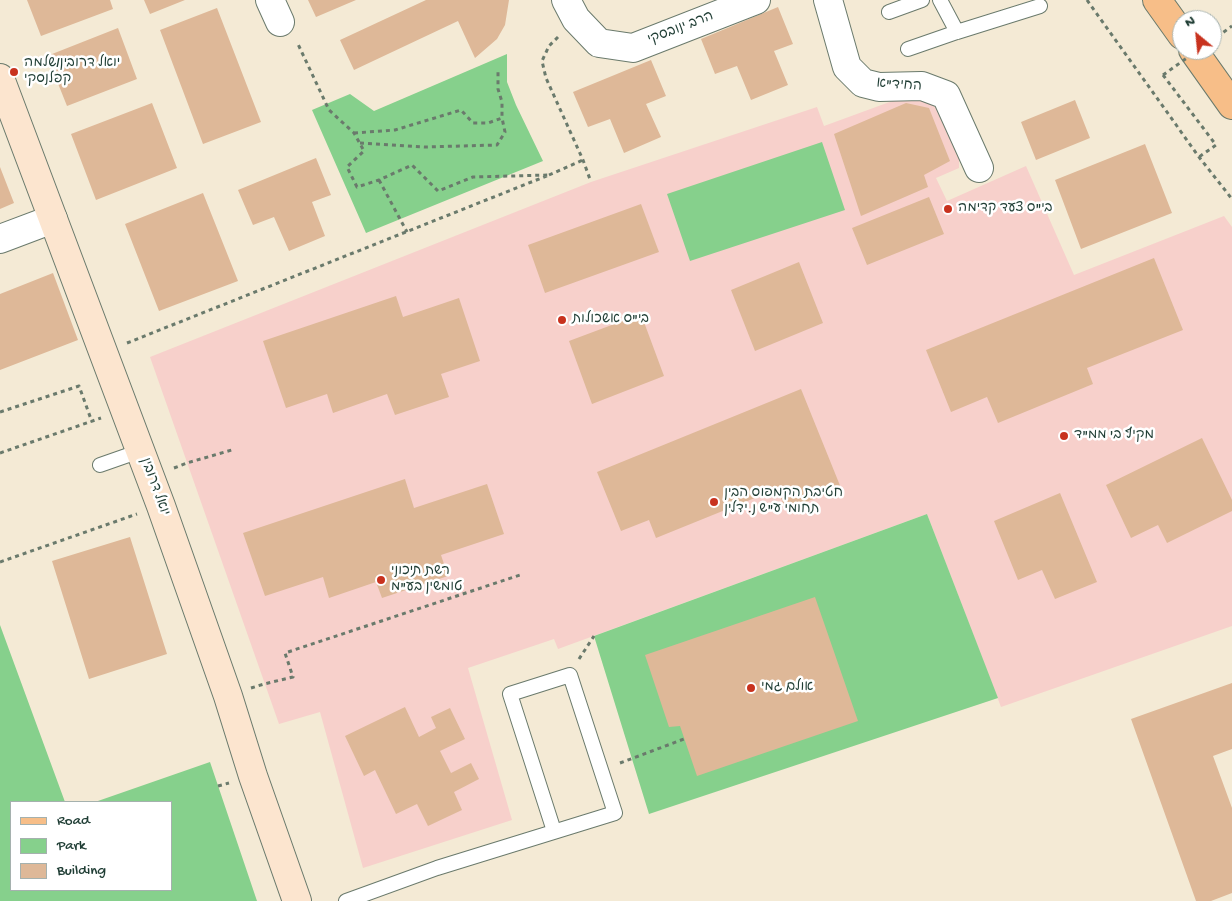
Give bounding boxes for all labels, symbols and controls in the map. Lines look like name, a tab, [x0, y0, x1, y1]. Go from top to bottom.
street label: הרב ינובסקי	[646, 9, 716, 49]
north arrow	[1172, 10, 1222, 60]
text: N	[1182, 13, 1198, 32]
place label: יואל דרובין/שלמה קפלנסקי	[24, 56, 120, 88]
marker: יואל דרובין/שלמה קפלנסקי	[8, 66, 20, 78]
street label: החיד"א	[876, 76, 922, 96]
place label: בי"ס צעד קדימה	[958, 201, 1052, 217]
marker: בי"ס צעד קדימה	[942, 203, 954, 215]
place label: בי"ס אשכולות	[572, 312, 649, 328]
marker: בי"ס אשכולות	[556, 314, 568, 326]
place label: מקיף ב' ממ"ד	[1074, 428, 1154, 444]
marker: מקיף ב' ממ"ד	[1058, 430, 1070, 442]
street label: יואל דרובין	[136, 456, 172, 518]
place label: חטיבת הקמפוס הבין תחומי ע"ש נ.ידלין	[724, 486, 843, 518]
marker: חטיבת הקמפוס הבין תחומי ע"ש נ.ידלין	[708, 496, 720, 508]
place label: רשת תיכוני טומשין בע"מ	[391, 564, 462, 596]
marker: רשת תיכוני טומשין בע"מ	[375, 574, 387, 586]
place label: אולם גמי	[761, 680, 813, 696]
marker: אולם גמי	[745, 682, 757, 694]
legend	[10, 801, 172, 891]
text: Road	[57, 812, 90, 830]
text: Park	[57, 837, 86, 855]
text: Building	[57, 862, 106, 880]

